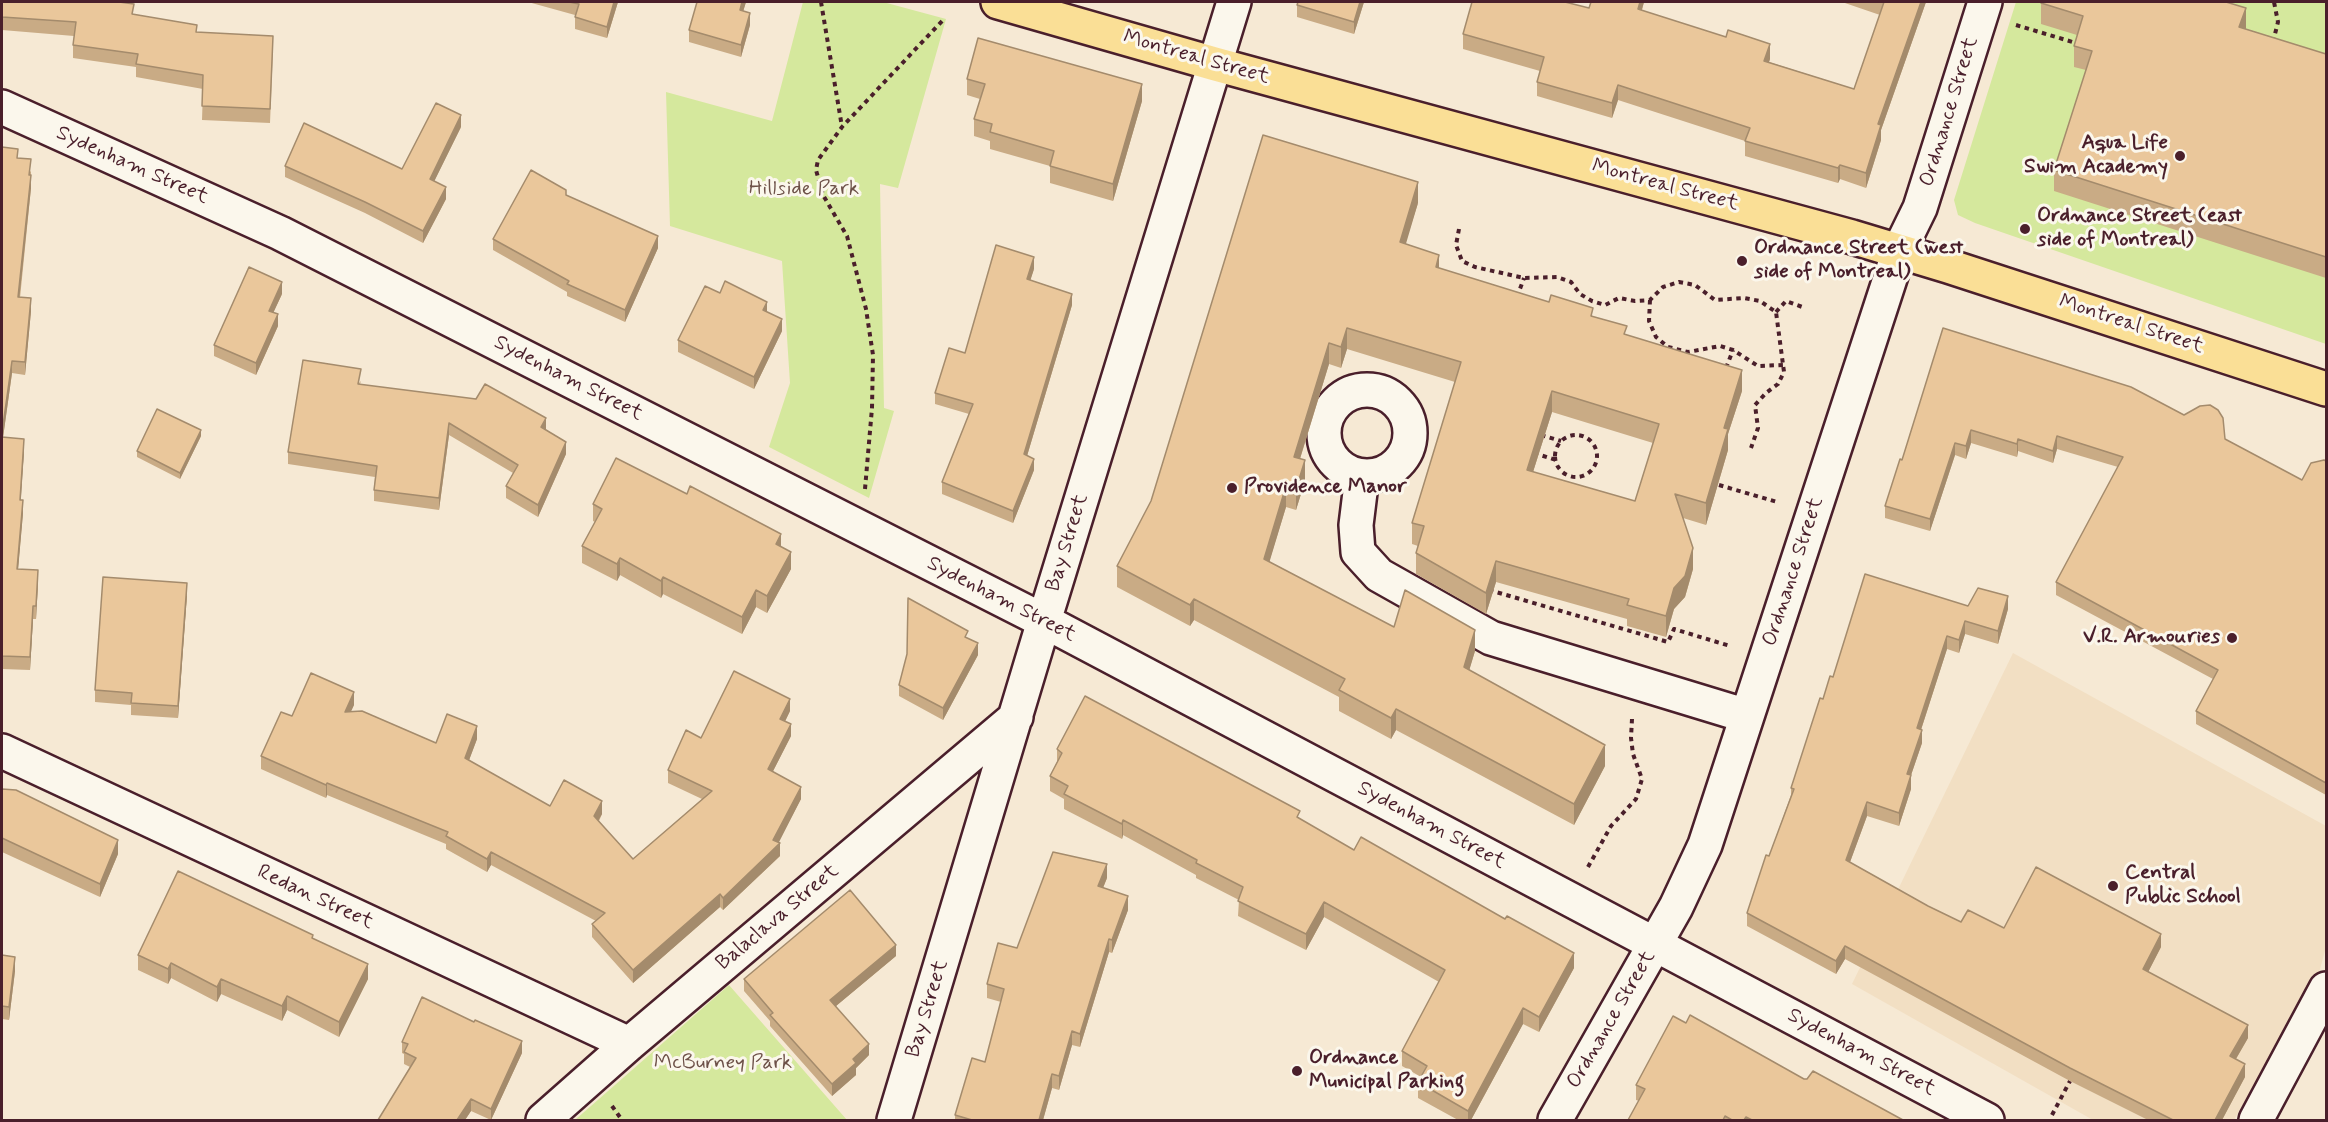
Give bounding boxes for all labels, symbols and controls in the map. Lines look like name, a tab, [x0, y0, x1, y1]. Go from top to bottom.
street label: Montreal Street	[1120, 25, 1272, 91]
street label: Ordnance Street	[1915, 34, 1985, 190]
street label: Sydenham Street	[52, 121, 212, 211]
place label: Aqua Life Swim Academy	[2024, 131, 2168, 181]
marker: Aqua Life Swim Academy	[2173, 149, 2187, 163]
street label: Montreal Street	[1589, 154, 1741, 218]
park label: Hillside Park	[749, 177, 859, 203]
place label: Ordnance Street (east side of Montreal)	[2037, 204, 2242, 254]
marker: Ordnance Street (east side of Montreal)	[2018, 222, 2032, 236]
place label: Ordnance Street (west side of Montreal)	[1754, 236, 1963, 286]
marker: Ordnance Street (west side of Montreal)	[1735, 254, 1749, 268]
street label: Montreal Street	[2055, 290, 2207, 360]
street label: Sydenham Street	[489, 331, 647, 427]
place label: Providence Manor	[1244, 475, 1407, 501]
marker: Providence Manor	[1225, 481, 1239, 495]
street label: Bay Street	[1041, 491, 1095, 595]
street label: Ordnance Street	[1758, 494, 1830, 650]
street label: Sydenham Street	[922, 552, 1080, 648]
place label: V.R. Armouries	[2083, 625, 2220, 651]
marker: V.R. Armouries	[2225, 631, 2239, 645]
street label: Sydenham Street	[1353, 776, 1509, 876]
street label: Balaclava Street	[712, 859, 844, 977]
street label: Redan Street	[253, 860, 377, 936]
place label: Central Public School	[2125, 861, 2241, 911]
marker: Central Public School	[2106, 879, 2120, 893]
street label: Ordnance Street	[1562, 947, 1662, 1093]
street label: Bay Street	[901, 957, 955, 1061]
street label: Sydenham Street	[1783, 1003, 1939, 1103]
place label: Ordnance Municipal Parking	[1309, 1046, 1464, 1096]
park label: McBurney Park	[654, 1051, 792, 1077]
marker: Ordnance Municipal Parking	[1290, 1064, 1304, 1078]

